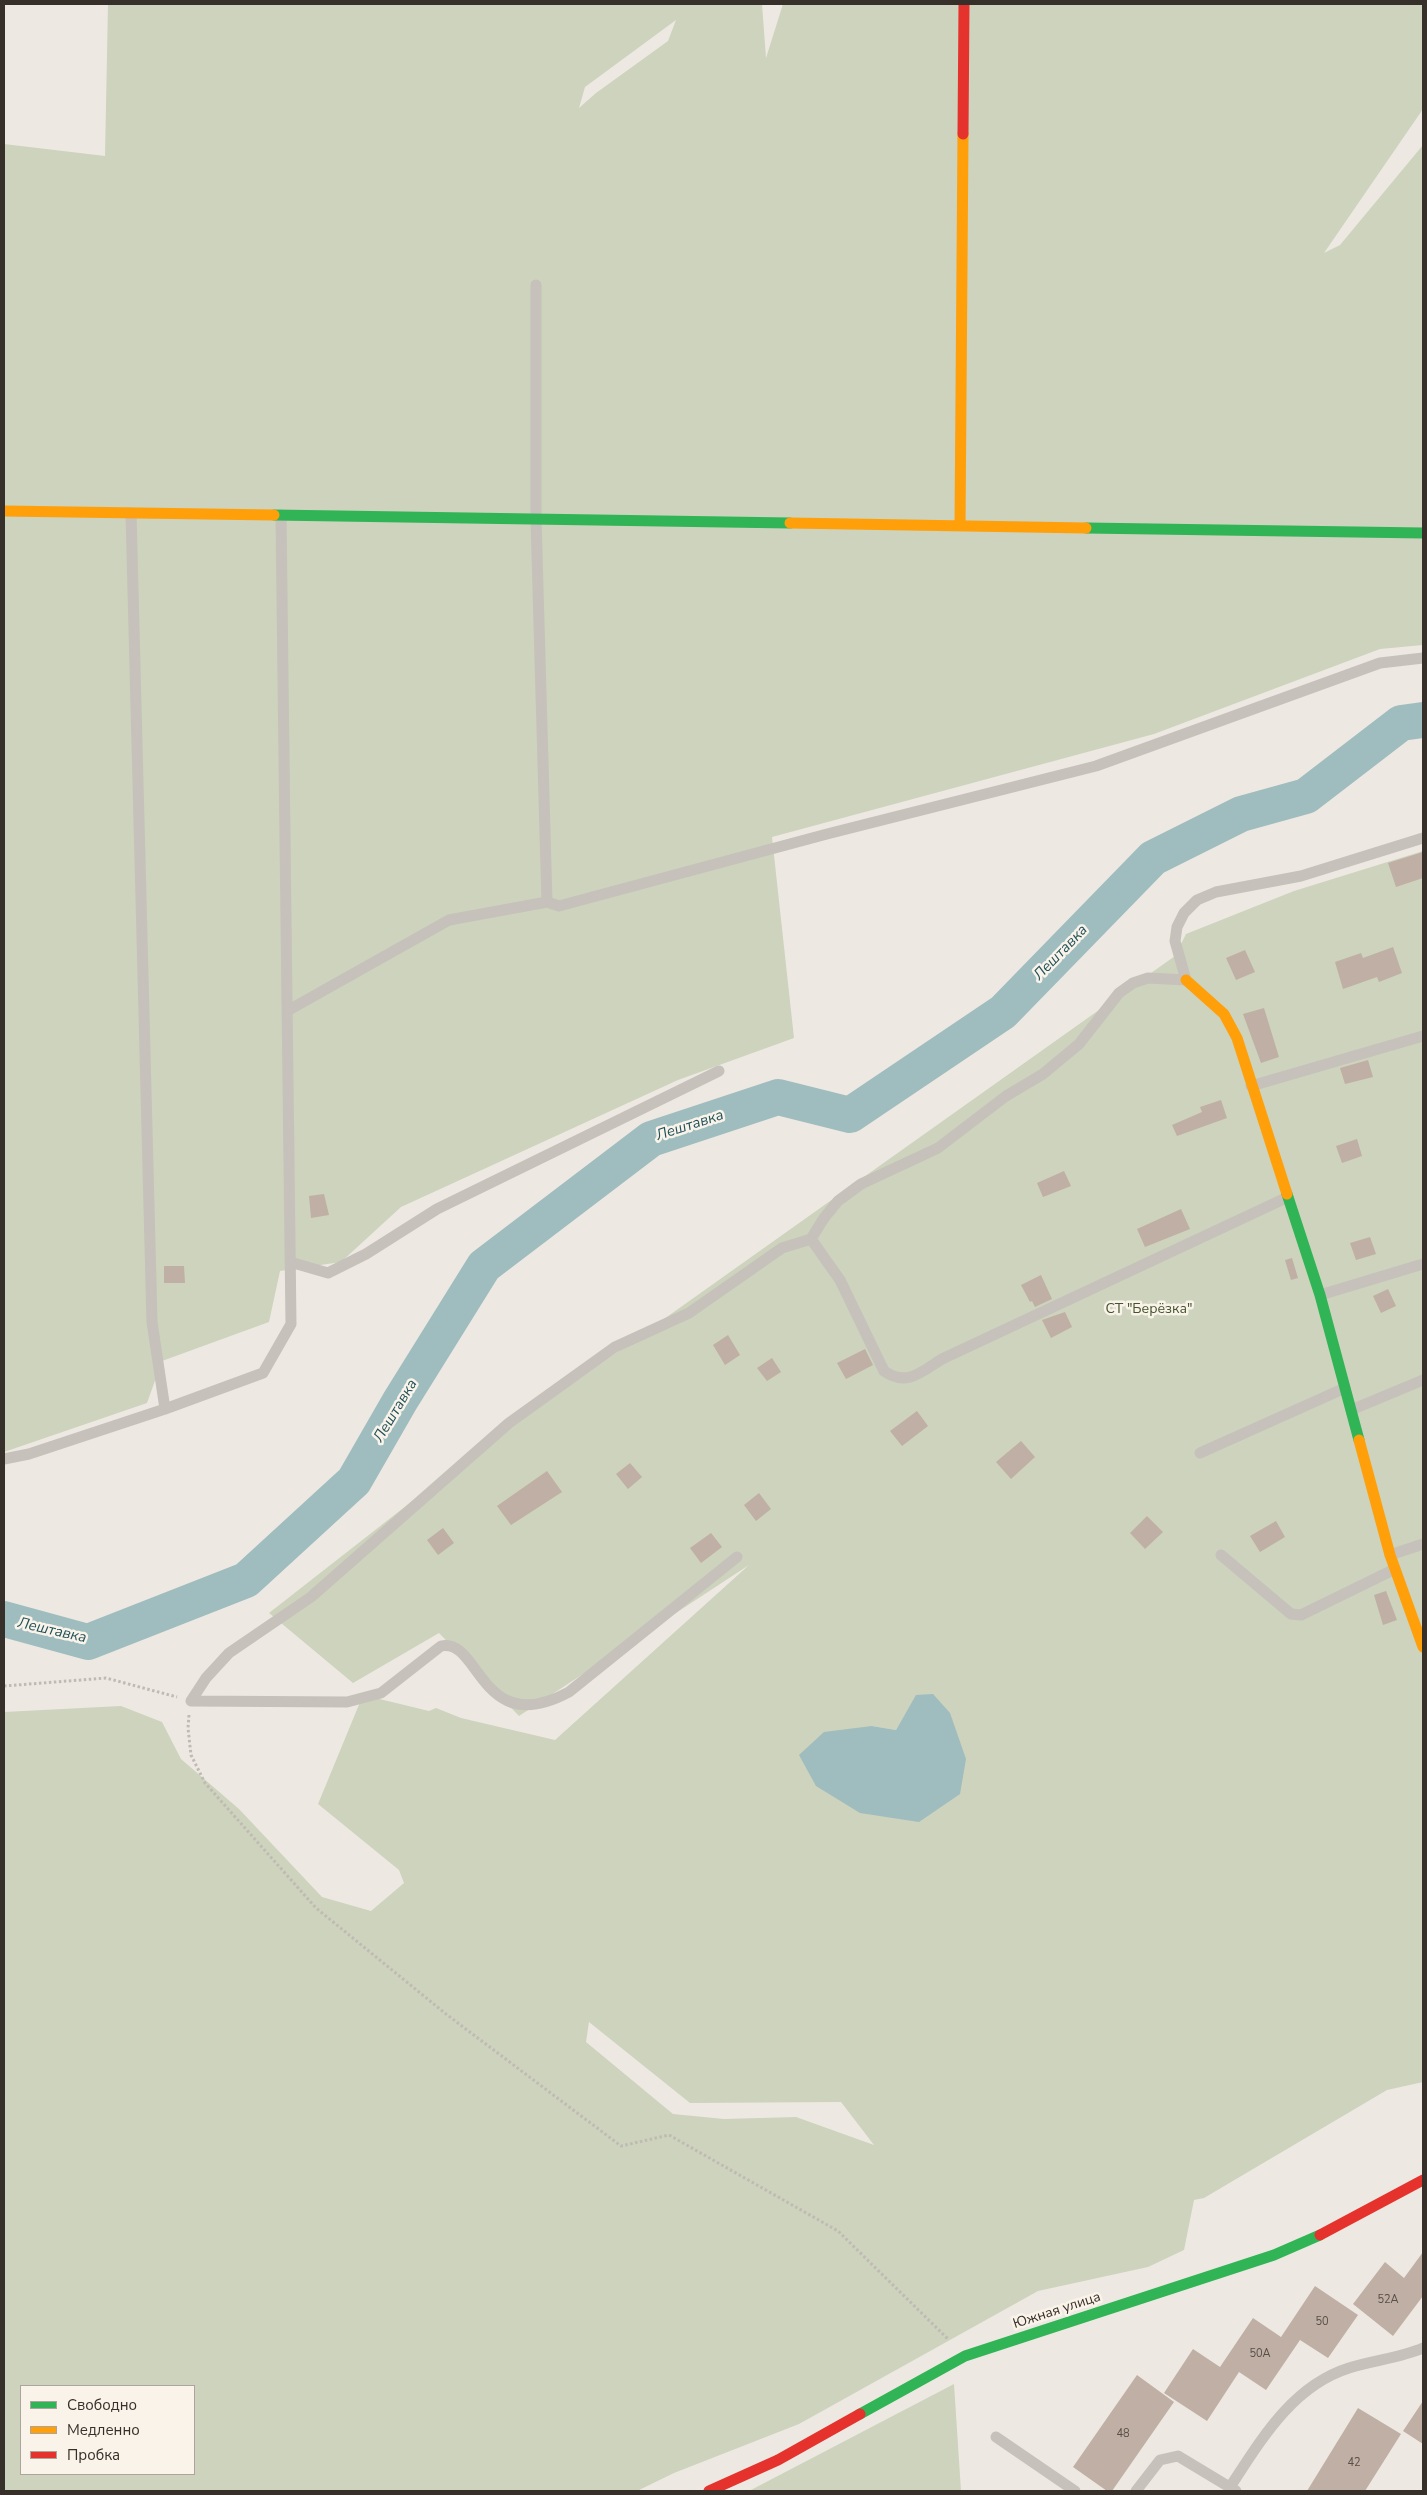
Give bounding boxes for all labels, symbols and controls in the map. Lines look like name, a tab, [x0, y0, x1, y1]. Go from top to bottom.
water label: Лештавка	[1030, 922, 1092, 984]
water label: Лештавка	[654, 1107, 726, 1145]
park label: СТ "Берёзка"	[1106, 1302, 1192, 1318]
water label: Лештавка	[370, 1376, 422, 1446]
water label: Лештавка	[16, 1614, 88, 1648]
street label: Южная улица	[1011, 2289, 1103, 2333]
house number: 52А	[1377, 2293, 1399, 2307]
house number: 50	[1315, 2315, 1329, 2329]
house number: 50А	[1249, 2347, 1271, 2361]
legend	[20, 2385, 195, 2475]
text: Свободно	[67, 2395, 137, 2415]
text: Медленно	[67, 2420, 140, 2440]
house number: 48	[1116, 2427, 1130, 2441]
text: Пробка	[67, 2445, 120, 2465]
house number: 42	[1347, 2456, 1361, 2470]

